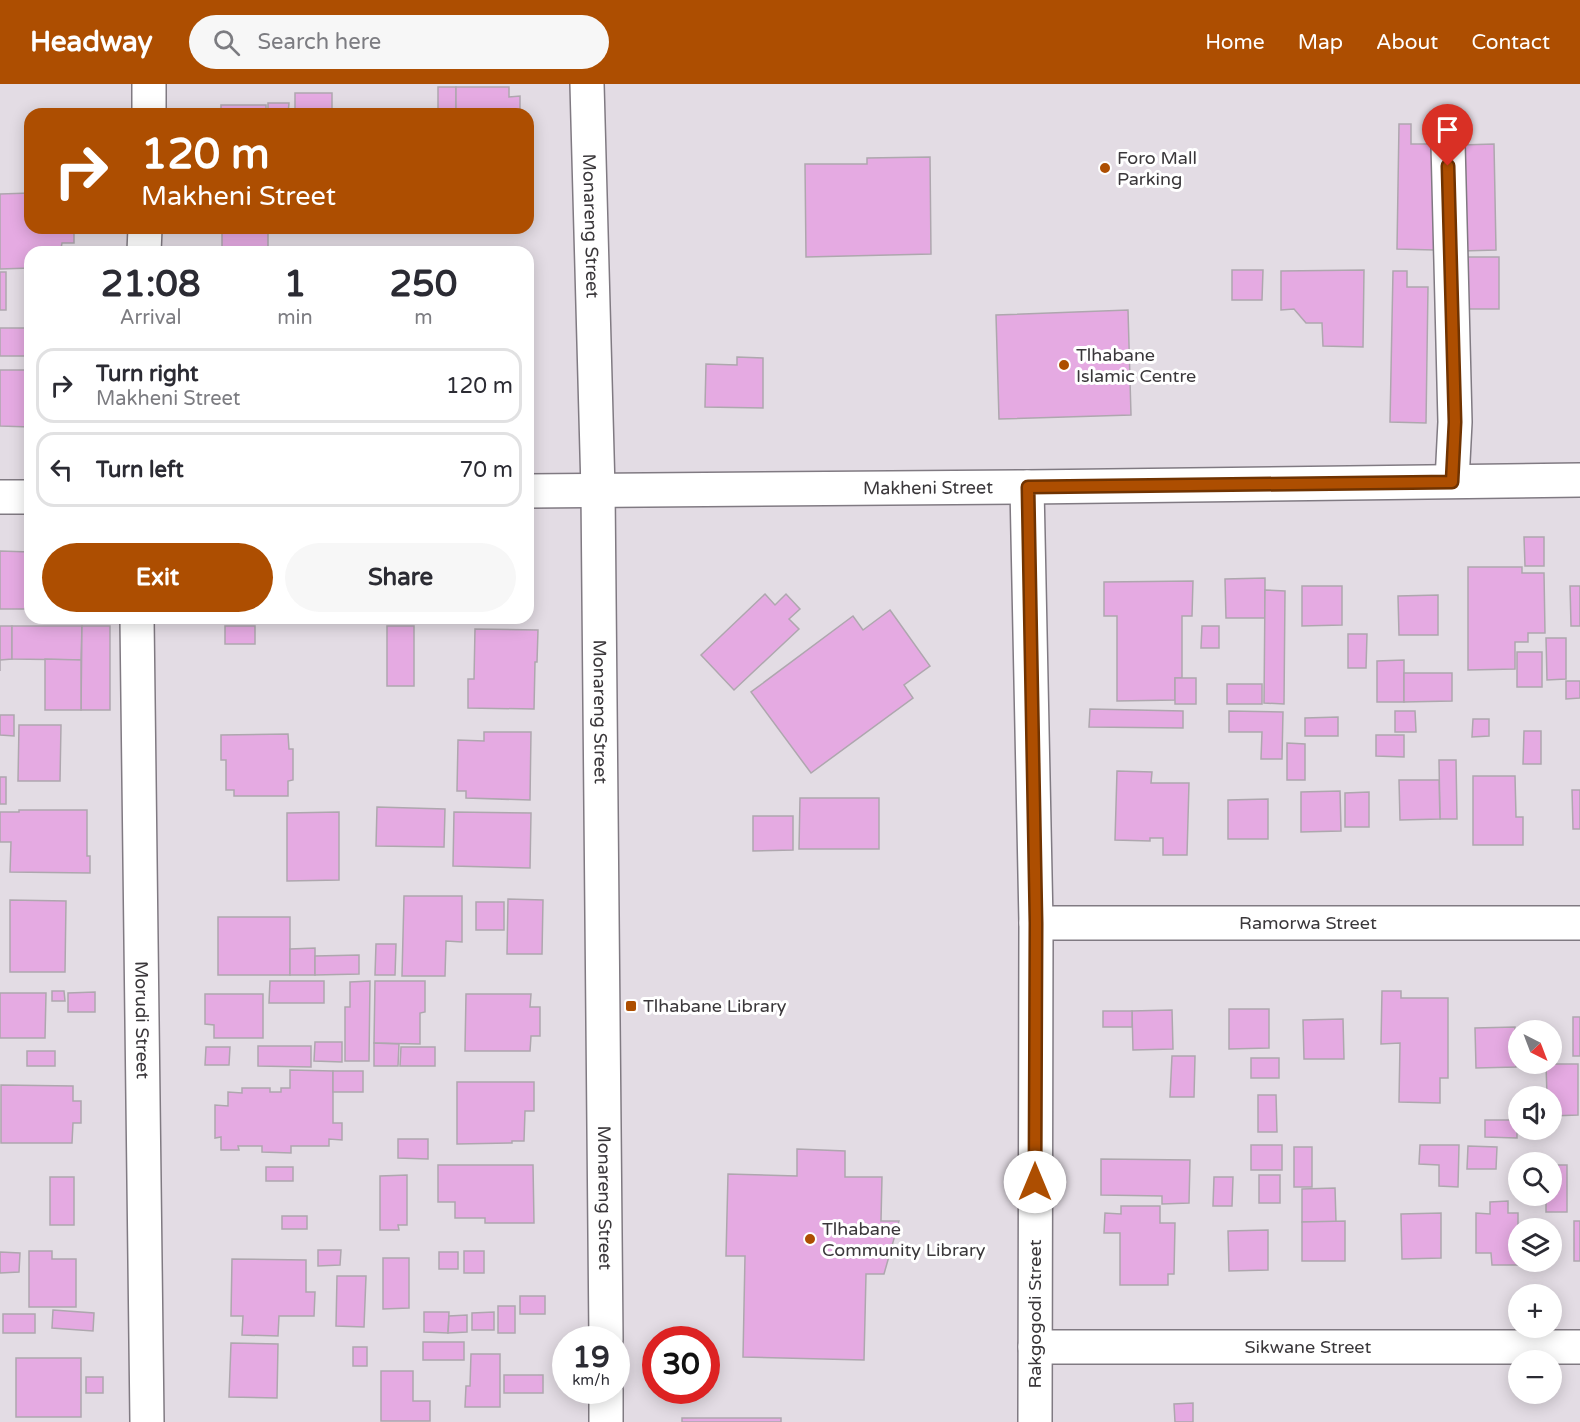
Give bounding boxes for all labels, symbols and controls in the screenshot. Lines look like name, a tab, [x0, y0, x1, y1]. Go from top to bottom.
search box	[189, 15, 609, 69]
text: Headway	[30, 25, 153, 59]
icon: search	[210, 26, 243, 59]
text: Search here	[258, 29, 381, 55]
text: Home	[1205, 30, 1265, 55]
text: Map	[1298, 30, 1343, 55]
text: About	[1376, 30, 1438, 55]
text: Contact	[1471, 30, 1550, 55]
pin	[1422, 104, 1473, 166]
icon: arrive	[1431, 113, 1464, 146]
text: 120 m	[141, 129, 270, 180]
icon: right	[42, 132, 120, 210]
place label: Foro Mall Parking	[1117, 147, 1197, 190]
street label: Monareng Street	[578, 153, 604, 299]
marker: Foro Mall Parking	[1098, 161, 1112, 175]
text: Makheni Street	[141, 180, 336, 213]
text: 21:08	[101, 263, 201, 306]
text: 1	[284, 263, 306, 306]
text: 250	[389, 263, 457, 306]
text: Arrival	[120, 306, 182, 330]
text: min	[277, 306, 313, 330]
text: m	[414, 306, 433, 330]
place label: Tlhabane Islamic Centre	[1076, 344, 1196, 387]
marker: Tlhabane Islamic Centre	[1057, 358, 1071, 372]
text: Turn right	[96, 361, 198, 387]
icon: right	[45, 369, 78, 402]
text: 120 m	[446, 373, 513, 399]
text: Makheni Street	[96, 387, 240, 411]
icon: left	[45, 453, 78, 486]
text: Turn left	[96, 457, 184, 483]
text: 70 m	[459, 457, 513, 483]
street label: Makheni Street	[863, 476, 993, 499]
button: Exit	[42, 543, 273, 612]
button: Share	[285, 543, 516, 612]
street label: Monareng Street	[588, 639, 612, 784]
street label: Ramorwa Street	[1239, 912, 1377, 934]
street label: Morudi Street	[130, 961, 154, 1079]
place label: Tlhabane Library	[643, 995, 787, 1017]
marker: Tlhabane Library	[624, 999, 638, 1013]
north arrow	[1508, 1020, 1562, 1074]
map controls	[1508, 1020, 1562, 1404]
button: sound	[1508, 1086, 1562, 1140]
street label: Monareng Street	[593, 1125, 616, 1270]
position arrow	[1003, 1150, 1067, 1214]
button: search	[1508, 1152, 1562, 1206]
place label: Tlhabane Community Library	[822, 1218, 986, 1261]
button: layers	[1508, 1218, 1562, 1272]
marker: Tlhabane Community Library	[803, 1232, 817, 1246]
street label: Rakgogodi Street	[1024, 1239, 1046, 1389]
button: +	[1508, 1284, 1562, 1338]
speed limit sign: 30	[642, 1326, 720, 1404]
street label: Sikwane Street	[1245, 1336, 1372, 1358]
text: 19	[572, 1339, 610, 1376]
button: −	[1508, 1350, 1562, 1404]
text: km/h	[572, 1371, 610, 1389]

